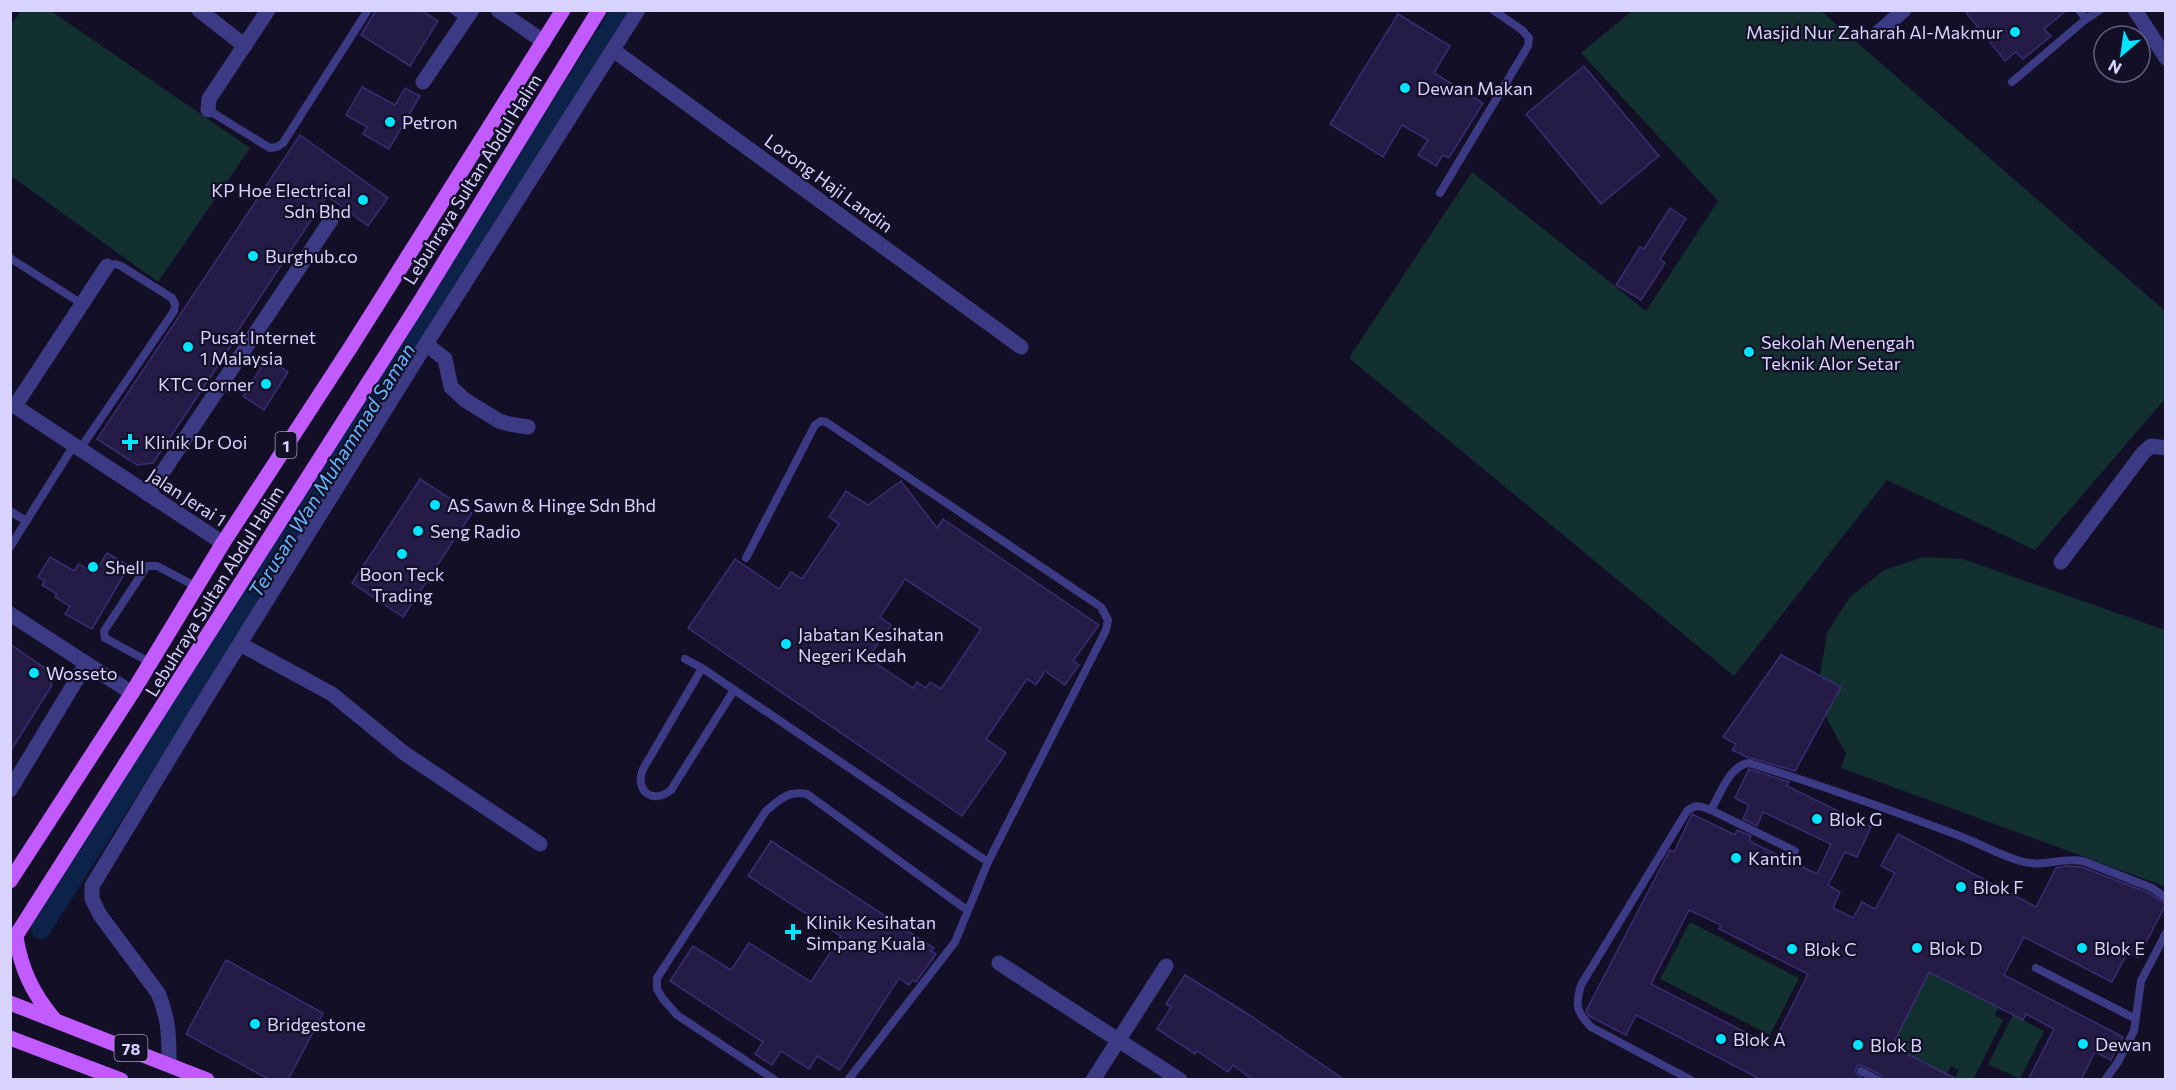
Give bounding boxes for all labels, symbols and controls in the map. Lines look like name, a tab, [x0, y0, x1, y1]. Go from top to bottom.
place label: Masjid Nur Zaharah Al-Makmur	[1746, 21, 2003, 43]
north arrow	[2092, 24, 2152, 84]
marker: Masjid Nur Zaharah Al-Makmur	[2008, 25, 2022, 39]
text: N	[2105, 56, 2124, 79]
street label: Lebuhraya Sultan Abdul Halim	[398, 70, 546, 288]
place label: Dewan Makan	[1417, 77, 1533, 99]
marker: Dewan Makan	[1398, 81, 1412, 95]
place label: Petron	[402, 111, 458, 133]
marker: Petron	[383, 115, 397, 129]
street label: Lorong Haji Landin	[761, 129, 897, 237]
place label: KP Hoe Electrical Sdn Bhd	[211, 179, 351, 222]
marker: KP Hoe Electrical Sdn Bhd	[356, 193, 370, 207]
place label: Burghub.co	[265, 245, 358, 267]
marker: Burghub.co	[246, 249, 260, 263]
place label: Pusat Internet 1 Malaysia	[200, 326, 316, 369]
place label: Sekolah Menengah Teknik Alor Setar	[1761, 331, 1915, 374]
water label: Terusan Wan Muhammad Saman	[243, 338, 419, 602]
marker: Pusat Internet 1 Malaysia	[181, 340, 195, 354]
marker: Sekolah Menengah Teknik Alor Setar	[1742, 345, 1756, 359]
place label: KTC Corner	[158, 373, 254, 395]
marker: KTC Corner	[259, 377, 273, 391]
place label: Klinik Dr Ooi	[144, 431, 247, 453]
road number: 1	[276, 432, 296, 458]
marker: Klinik Dr Ooi	[121, 433, 139, 451]
street label: Jalan Jerai 1	[144, 463, 230, 531]
street label: Lebuhraya Sultan Abdul Halim	[140, 482, 288, 700]
place label: AS Sawn & Hinge Sdn Bhd	[447, 494, 656, 516]
marker: AS Sawn & Hinge Sdn Bhd	[428, 498, 442, 512]
place label: Seng Radio	[430, 520, 521, 542]
marker: Seng Radio	[411, 524, 425, 538]
marker: Boon Teck Trading	[395, 547, 409, 561]
place label: Shell	[105, 556, 145, 578]
marker: Shell	[86, 560, 100, 574]
place label: Boon Teck Trading	[359, 563, 445, 606]
place label: Jabatan Kesihatan Negeri Kedah	[798, 623, 944, 666]
marker: Jabatan Kesihatan Negeri Kedah	[779, 637, 793, 651]
place label: Wosseto	[46, 662, 117, 684]
marker: Wosseto	[27, 666, 41, 680]
place label: Blok G	[1829, 808, 1882, 830]
marker: Blok G	[1810, 812, 1824, 826]
place label: Kantin	[1748, 847, 1802, 869]
marker: Kantin	[1729, 851, 1743, 865]
place label: Blok F	[1973, 876, 2023, 898]
marker: Blok F	[1954, 880, 1968, 894]
place label: Klinik Kesihatan Simpang Kuala	[806, 911, 936, 954]
marker: Klinik Kesihatan Simpang Kuala	[784, 923, 802, 941]
place label: Blok D	[1929, 937, 1982, 959]
place label: Blok E	[2094, 937, 2145, 959]
place label: Blok C	[1804, 938, 1856, 960]
marker: Blok D	[1910, 941, 1924, 955]
marker: Blok E	[2075, 941, 2089, 955]
marker: Blok C	[1785, 942, 1799, 956]
place label: Bridgestone	[267, 1013, 366, 1035]
marker: Bridgestone	[248, 1017, 262, 1031]
place label: Blok A	[1733, 1028, 1786, 1050]
marker: Blok A	[1714, 1032, 1728, 1046]
place label: Dewan	[2095, 1033, 2151, 1055]
place label: Blok B	[1870, 1034, 1922, 1056]
road number: 78	[114, 1035, 148, 1061]
marker: Dewan	[2076, 1037, 2090, 1051]
marker: Blok B	[1851, 1038, 1865, 1052]

